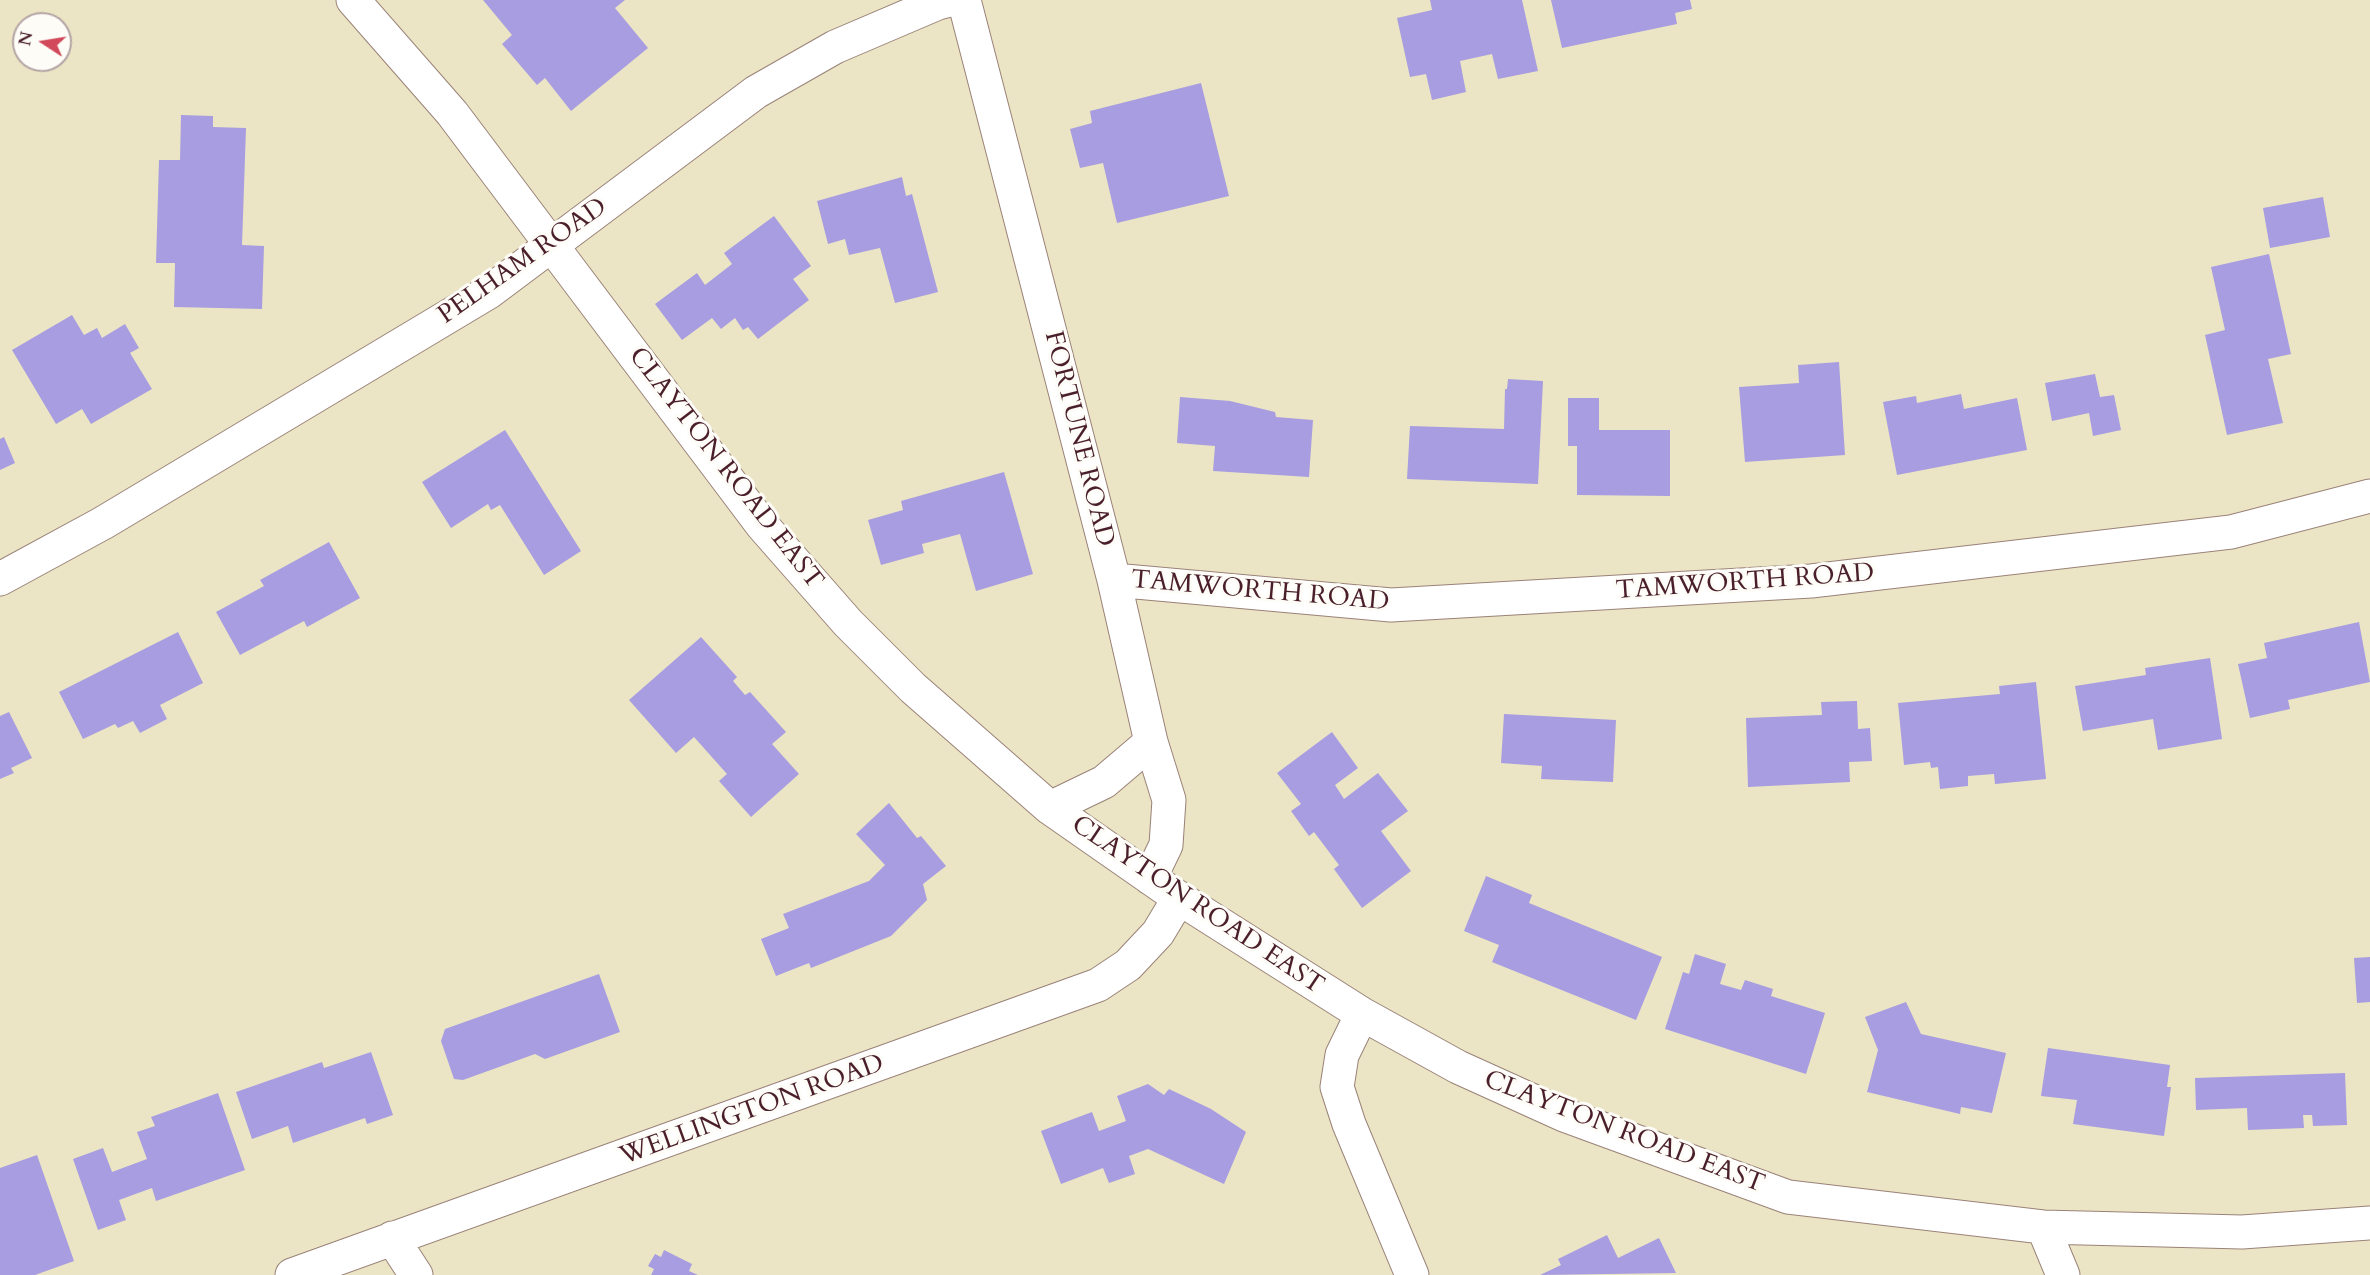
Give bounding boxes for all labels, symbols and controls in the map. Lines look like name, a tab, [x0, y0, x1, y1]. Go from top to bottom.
north arrow	[12, 12, 72, 72]
text: N	[14, 30, 39, 48]
street label: PELHAM ROAD	[433, 192, 613, 332]
street label: FORTUNE ROAD	[1036, 328, 1120, 550]
street label: CLAYTON ROAD EAST	[621, 342, 829, 596]
street label: TAMWORTH ROAD	[1615, 558, 1875, 608]
street label: TAMWORTH ROAD	[1130, 565, 1390, 619]
street label: CLAYTON ROAD EAST	[1065, 810, 1329, 1002]
street label: WELLINGTON ROAD	[616, 1049, 888, 1173]
street label: CLAYTON ROAD EAST	[1479, 1065, 1769, 1201]

